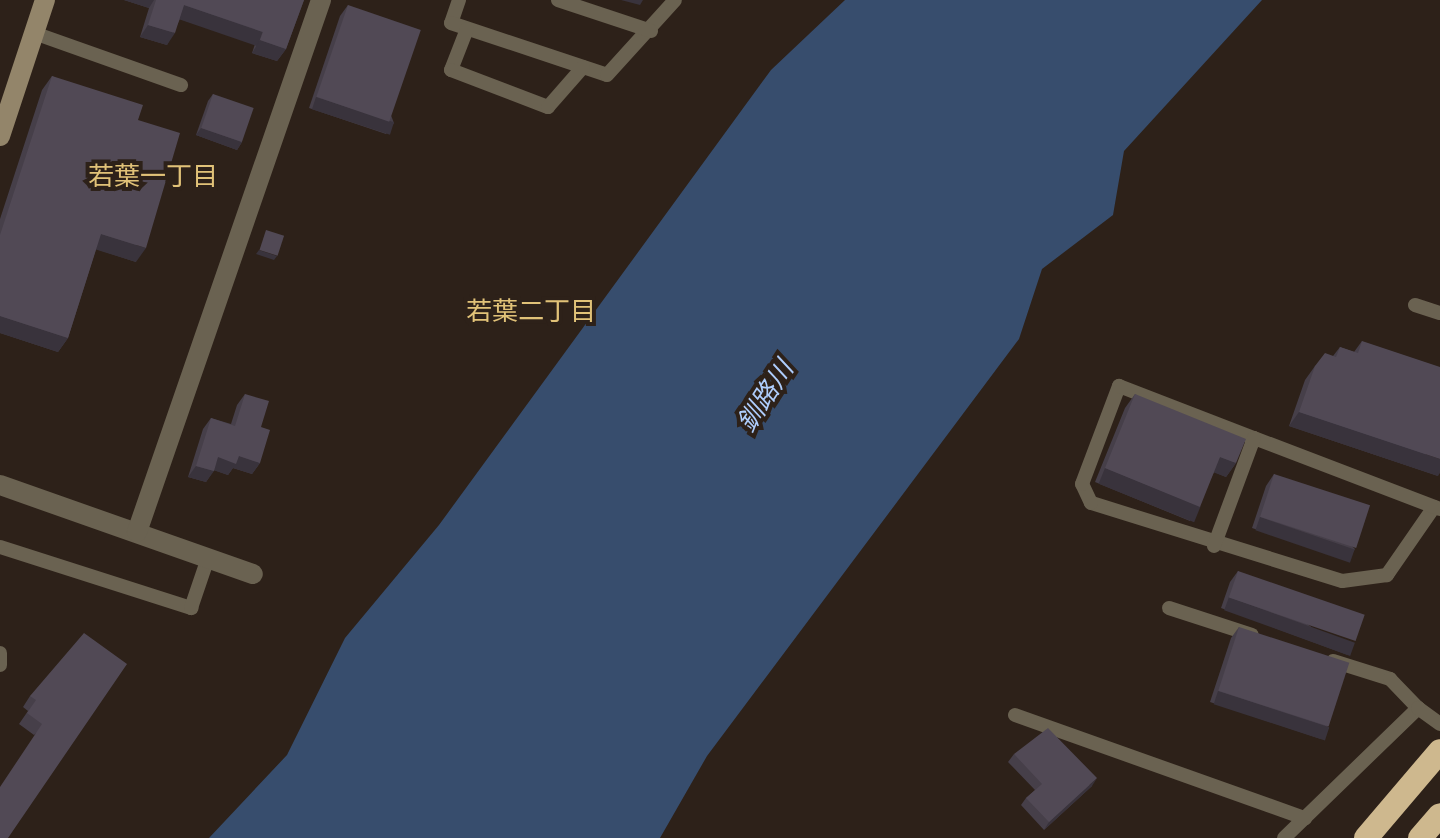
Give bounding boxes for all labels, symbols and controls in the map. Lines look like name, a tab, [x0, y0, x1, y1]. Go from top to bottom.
district label: 若葉一丁目	[88, 160, 218, 192]
district label: 若葉二丁目	[466, 295, 596, 327]
water label: 釧路川	[731, 355, 799, 437]

